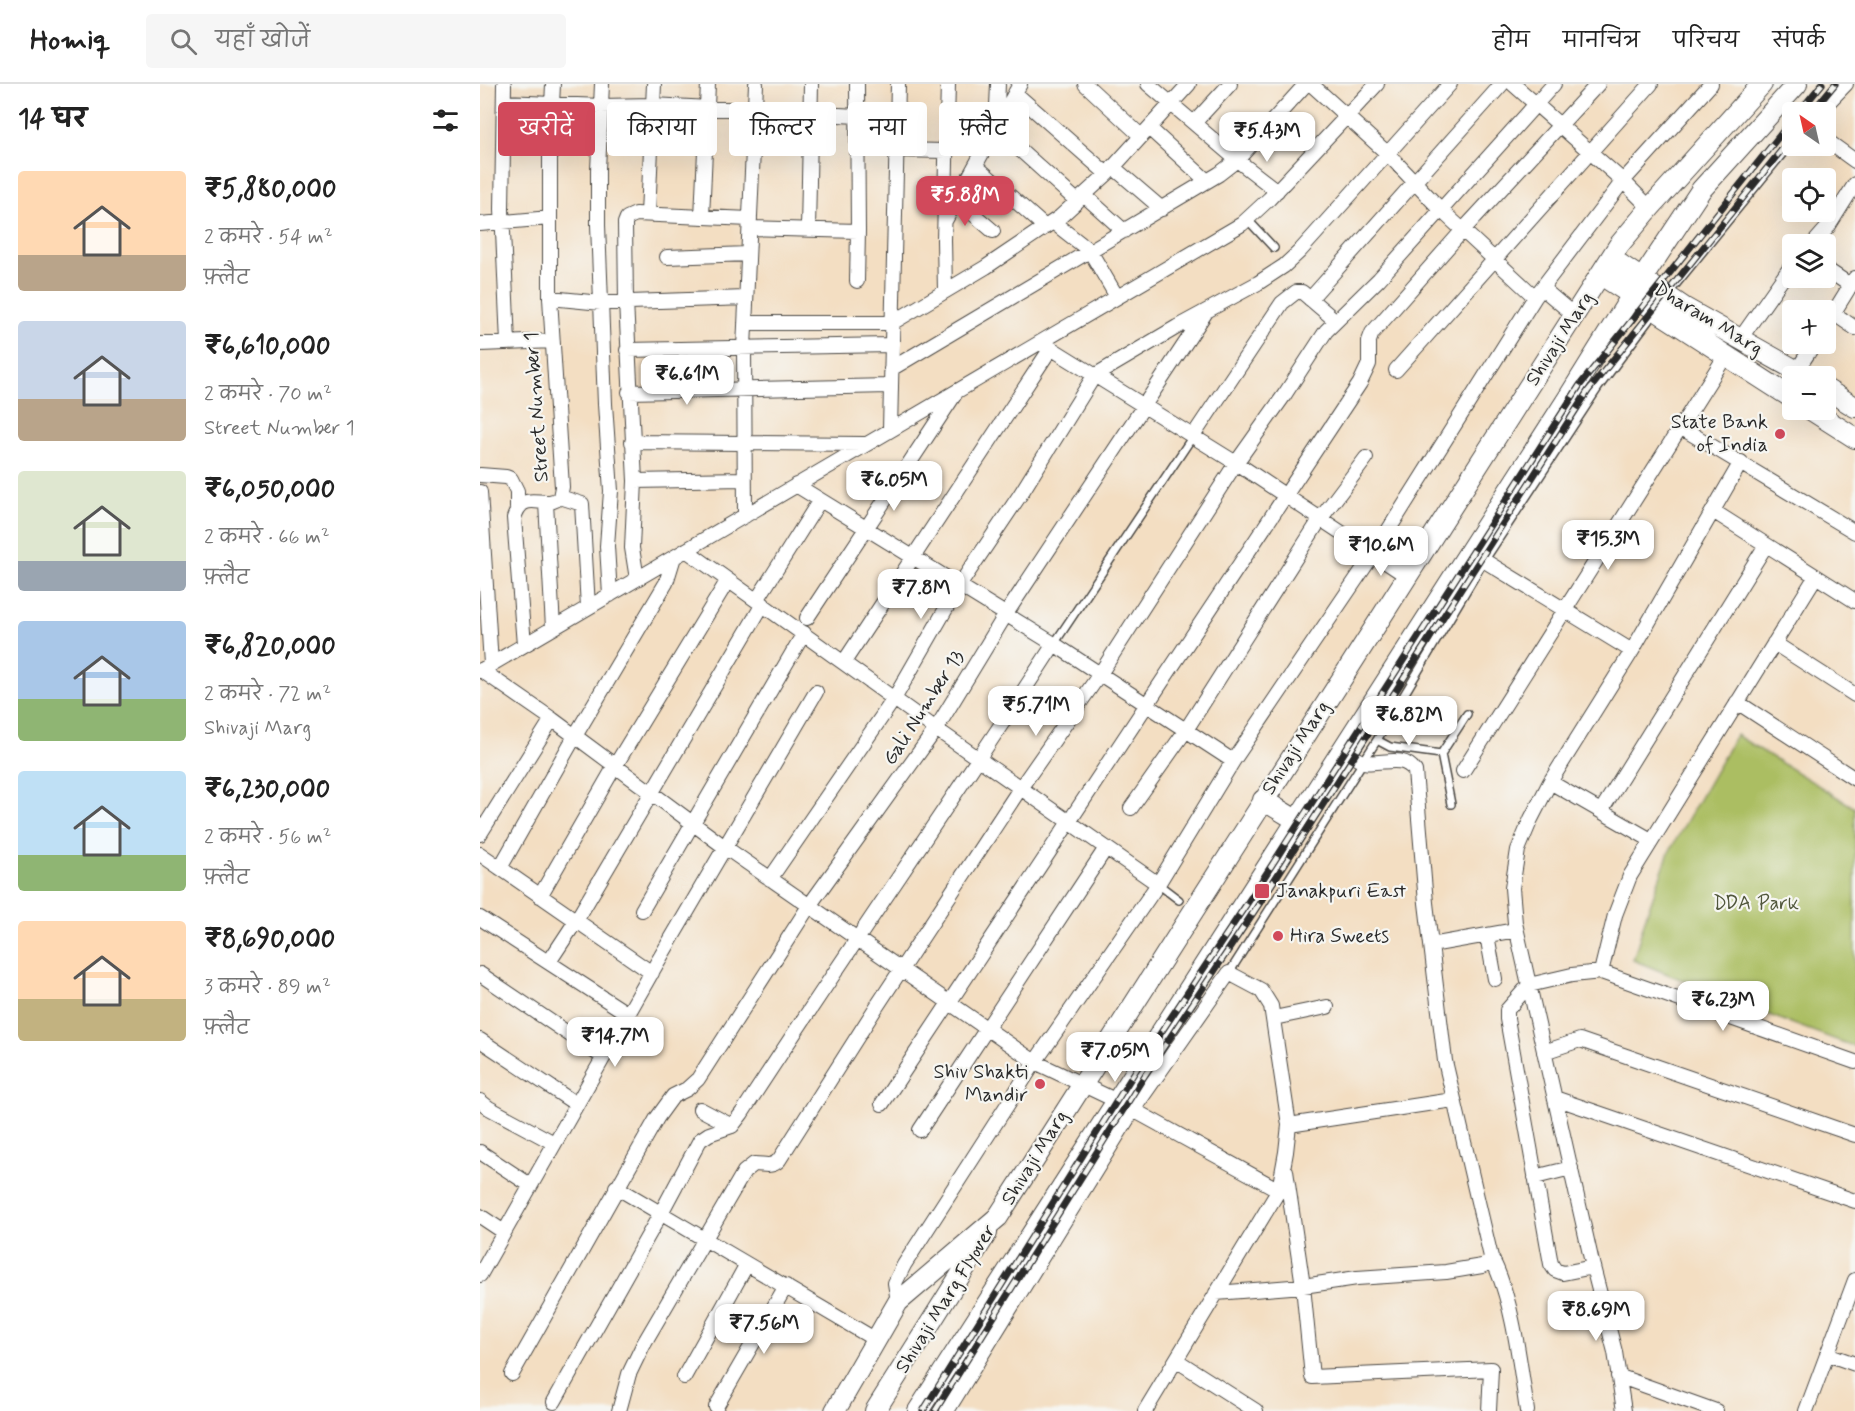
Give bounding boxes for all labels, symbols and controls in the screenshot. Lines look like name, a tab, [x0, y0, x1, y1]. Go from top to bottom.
search box	[146, 14, 566, 68]
text: Homiq	[30, 23, 110, 60]
icon: search	[167, 25, 200, 58]
text: यहाँ खोजें	[215, 27, 310, 55]
text: होम	[1493, 27, 1530, 55]
text: मानचित्र	[1563, 27, 1640, 55]
text: परिचय	[1673, 27, 1739, 55]
text: संपर्क	[1772, 27, 1825, 55]
chip: खरीदें	[498, 102, 595, 156]
chip: किराया	[607, 102, 717, 156]
chip: फ़िल्टर	[729, 102, 836, 156]
chip: नया	[848, 102, 927, 156]
chip: फ़्लैट	[939, 102, 1029, 156]
north arrow	[1782, 102, 1836, 156]
map controls	[1782, 102, 1836, 420]
text: 14 घर	[18, 103, 87, 137]
icon: filters	[429, 104, 462, 137]
pin: ₹5.43M	[1218, 112, 1316, 163]
text: ₹5.43M	[1233, 118, 1301, 145]
button: locate	[1782, 168, 1836, 222]
text: ₹5,880,000	[204, 173, 337, 207]
pin: ₹5.88M	[916, 176, 1014, 227]
text: ₹5.88M	[930, 182, 1000, 209]
icon: home	[66, 195, 138, 267]
text: 2 कमरे · 54 m²	[204, 224, 333, 251]
button: layers	[1782, 234, 1836, 288]
text: फ़्लैट	[204, 265, 250, 292]
street label: Dharam Marg	[1648, 276, 1768, 362]
street label: Shivaji Marg	[1520, 287, 1600, 391]
button: +	[1782, 300, 1836, 354]
text: ₹6,610,000	[204, 330, 330, 364]
street label: Street Number 1	[518, 331, 556, 483]
icon: home	[66, 345, 138, 417]
pin: ₹6.61M	[638, 355, 736, 406]
text: ₹6.61M	[655, 361, 719, 388]
button: −	[1782, 366, 1836, 420]
text: 2 कमरे · 70 m²	[204, 381, 332, 408]
place label: State Bank of India	[1671, 409, 1768, 459]
text: Street Number 1	[204, 415, 355, 442]
marker: State Bank of India	[1773, 427, 1787, 441]
pin: ₹6.05M	[845, 461, 943, 512]
text: ₹6.05M	[860, 467, 928, 494]
text: ₹6,050,000	[204, 473, 335, 507]
icon: home	[66, 495, 138, 567]
pin: ₹15.3M	[1559, 520, 1657, 571]
text: 2 कमरे · 66 m²	[204, 524, 330, 551]
pin: ₹10.6M	[1332, 526, 1430, 577]
text: ₹15.3M	[1576, 526, 1640, 553]
text: ₹10.6M	[1348, 532, 1414, 559]
text: फ़्लैट	[204, 565, 250, 592]
pin: ₹7.8M	[879, 569, 963, 620]
text: ₹7.8M	[892, 575, 950, 602]
text: ₹6,820,000	[204, 630, 336, 664]
icon: home	[66, 645, 138, 717]
street label: Gali Number 13	[877, 645, 971, 771]
text: 2 कमरे · 72 m²	[204, 681, 331, 708]
pin: ₹5.71M	[987, 686, 1085, 737]
text: ₹5.71M	[1002, 692, 1070, 719]
street label: Shivaji Marg	[1256, 696, 1336, 800]
pin: ₹6.82M	[1360, 696, 1458, 747]
text: ₹6.82M	[1375, 702, 1443, 729]
text: Shivaji Marg	[204, 715, 311, 742]
text: ₹6,230,000	[204, 773, 330, 807]
icon: home	[66, 795, 138, 867]
text: 2 कमरे · 56 m²	[204, 824, 331, 851]
text: फ़्लैट	[204, 865, 250, 892]
place label: Janakpuri East	[1276, 878, 1406, 905]
marker: Janakpuri East	[1253, 882, 1271, 900]
park label: DDA Park	[1713, 890, 1799, 917]
text: ₹8,690,000	[204, 923, 335, 957]
place label: Hira Sweets	[1290, 923, 1389, 950]
marker: Hira Sweets	[1271, 929, 1285, 943]
icon: home	[66, 945, 138, 1017]
text: 3 कमरे · 89 m²	[204, 974, 331, 1001]
pin: ₹6.23M	[1674, 981, 1772, 1032]
text: ₹6.23M	[1691, 987, 1755, 1014]
text: फ़्लैट	[204, 1015, 250, 1042]
pin: ₹14.7M	[566, 1017, 664, 1068]
text: ₹14.7M	[581, 1023, 649, 1050]
pin: ₹7.05M	[1066, 1032, 1164, 1083]
text: ₹7.05M	[1080, 1038, 1150, 1065]
place label: Shiv Shakti Mandir	[934, 1059, 1028, 1109]
marker: Shiv Shakti Mandir	[1033, 1077, 1047, 1091]
street label: Shivaji Marg	[995, 1105, 1075, 1211]
street label: Shivaji Marg Flyover	[889, 1219, 1003, 1379]
pin: ₹8.69M	[1547, 1291, 1645, 1342]
text: ₹8.69M	[1562, 1297, 1630, 1324]
pin: ₹7.56M	[715, 1304, 813, 1355]
text: ₹7.56M	[729, 1310, 799, 1337]

